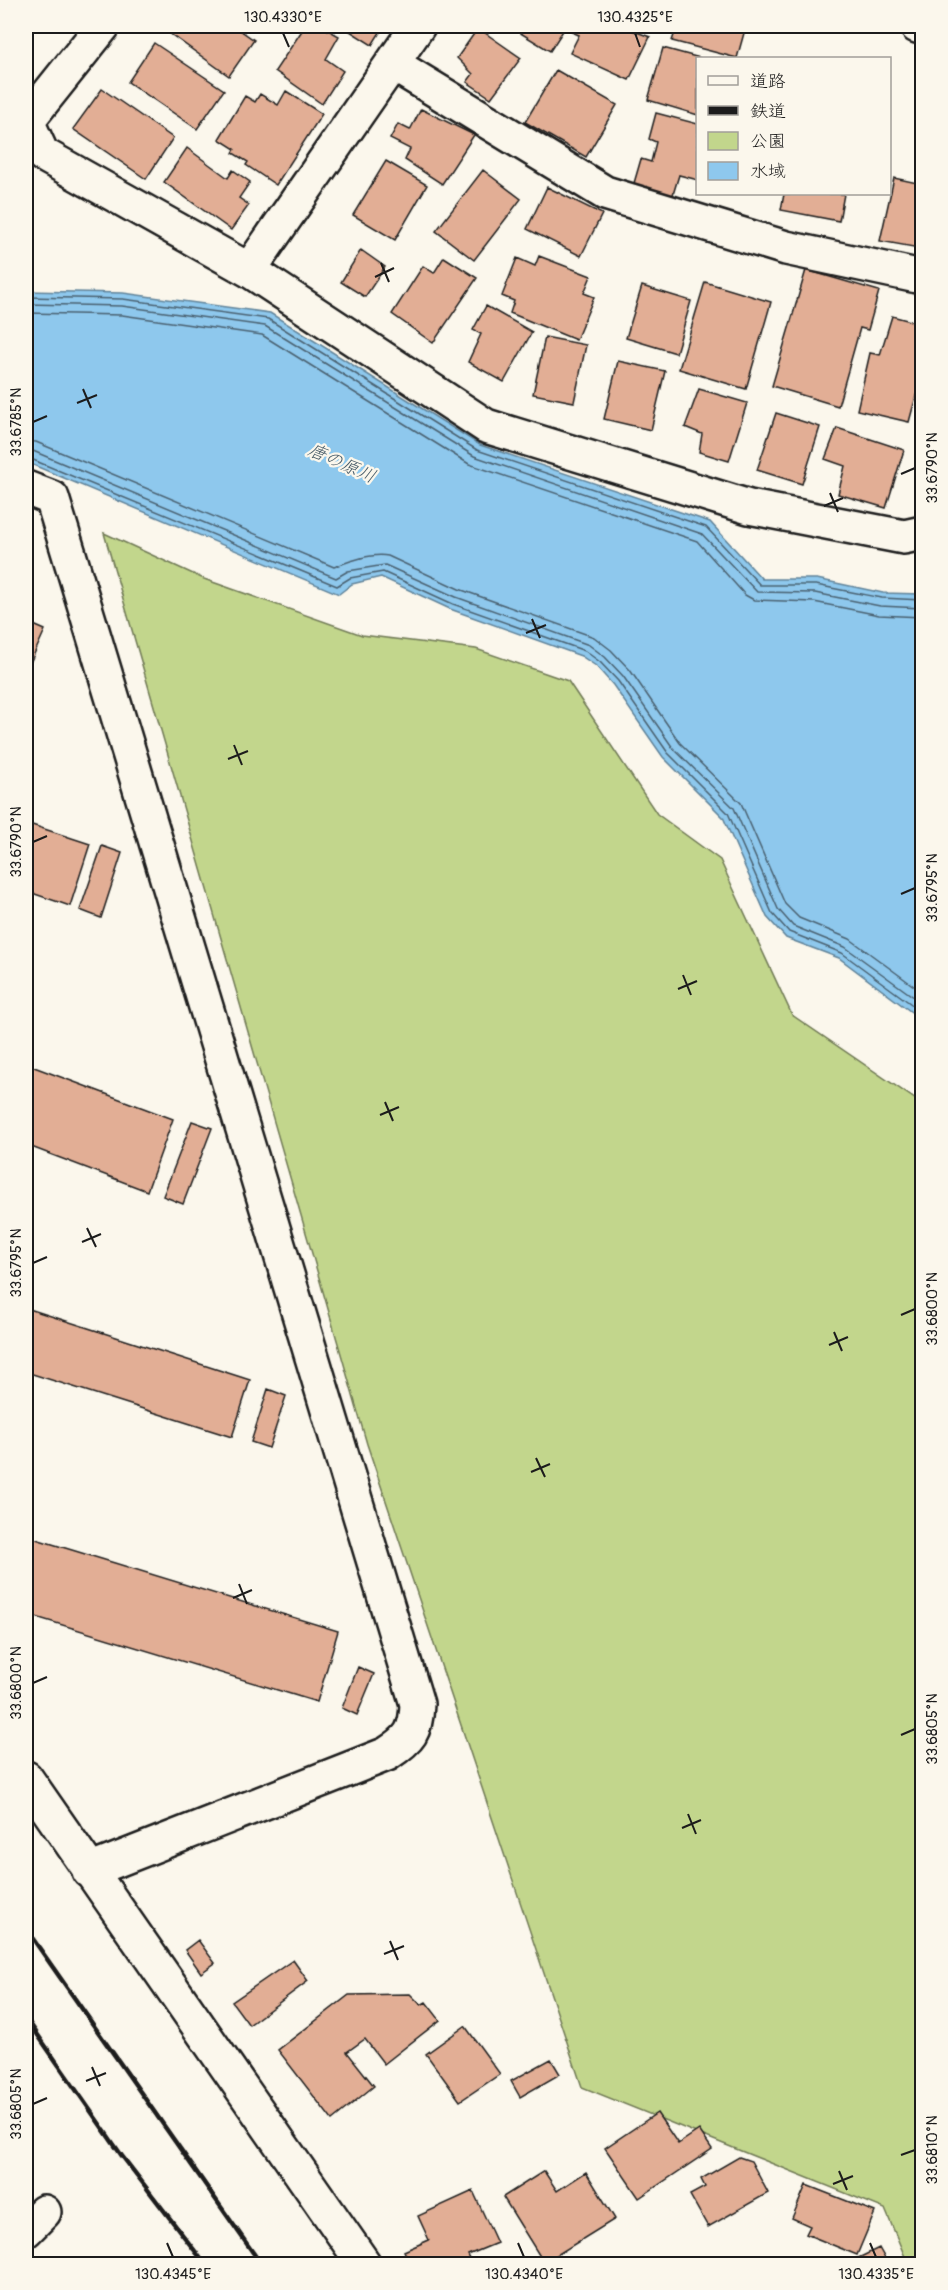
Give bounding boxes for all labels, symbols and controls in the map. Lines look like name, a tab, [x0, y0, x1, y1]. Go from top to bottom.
text: 130.4330°E	[244, 8, 322, 27]
text: 130.4325°E	[597, 8, 673, 27]
legend	[696, 57, 891, 195]
text: 道路	[750, 70, 786, 93]
text: 鉄道	[750, 100, 786, 123]
text: 公園	[750, 130, 786, 153]
text: 水域	[750, 160, 786, 183]
text: 33.6785°N	[7, 388, 26, 456]
text: 33.6790°N	[923, 432, 942, 504]
water label: 唐の原川	[304, 438, 379, 489]
text: 33.6790°N	[7, 806, 26, 878]
text: 33.6795°N	[923, 853, 942, 923]
text: 33.6795°N	[7, 1228, 26, 1298]
text: 33.6800°N	[923, 1272, 942, 1346]
text: 33.6800°N	[7, 1646, 26, 1720]
text: 33.6805°N	[923, 1693, 942, 1765]
text: 33.6805°N	[7, 2068, 26, 2140]
text: 33.6810°N	[923, 2115, 942, 2185]
text: 130.4345°E	[135, 2265, 211, 2284]
text: 130.4340°E	[485, 2265, 563, 2284]
text: 130.4335°E	[838, 2265, 914, 2284]

